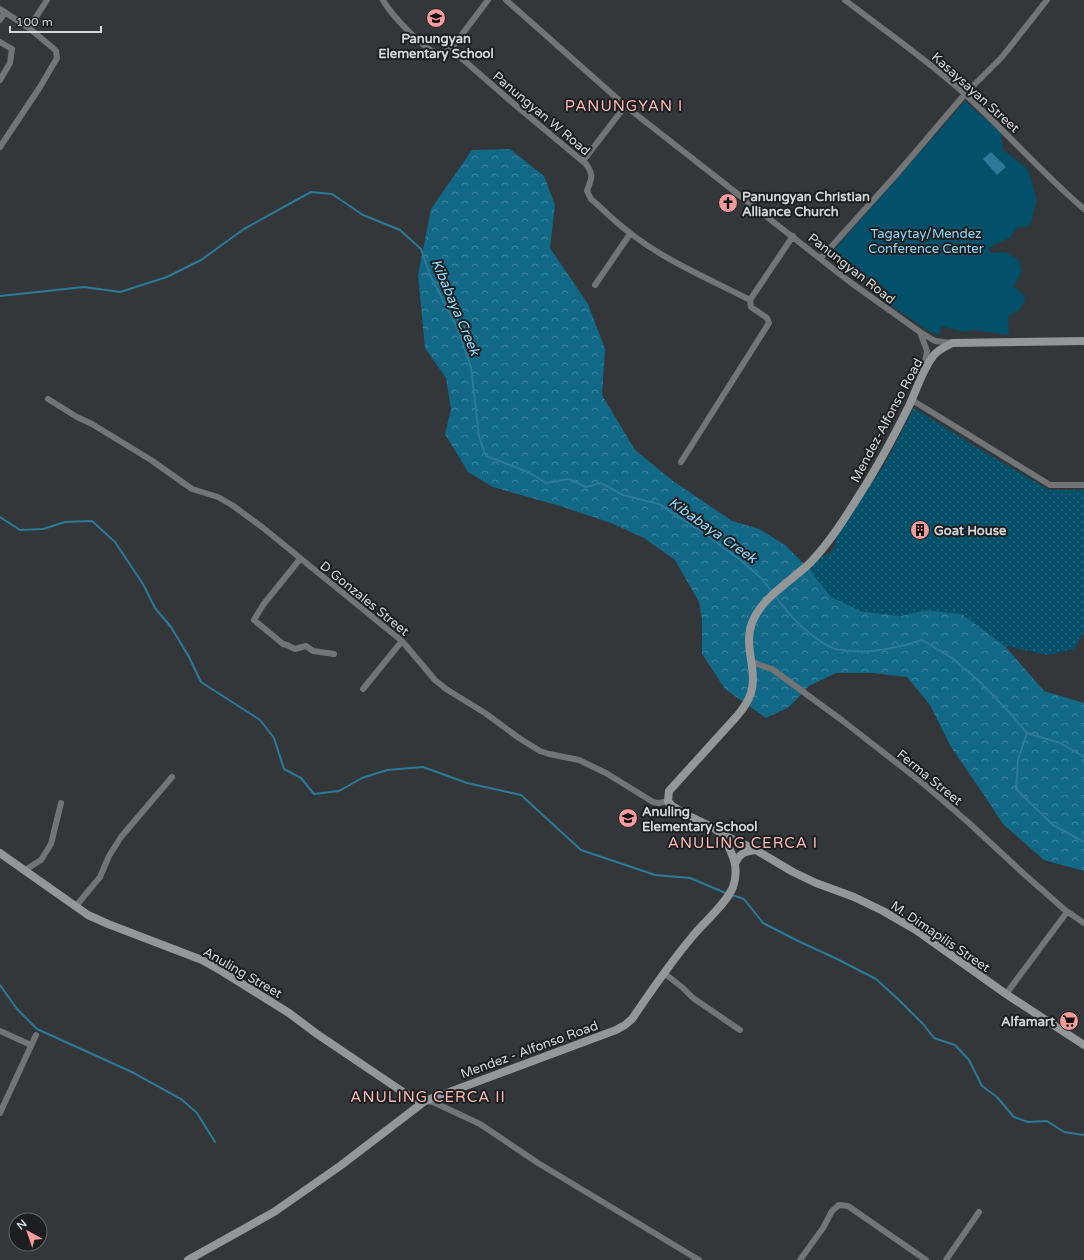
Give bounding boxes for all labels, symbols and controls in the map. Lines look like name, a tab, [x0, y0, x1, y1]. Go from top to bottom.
school or university icon: Panungyan Elementary School	[425, 7, 447, 29]
scale bar	[10, 8, 101, 34]
text: 100 m	[16, 15, 53, 29]
place label: Panungyan Elementary School	[378, 31, 494, 62]
street label: Kasaysayan Street	[928, 49, 1023, 136]
street label: Panungyan W Road	[489, 68, 593, 159]
district label: PANUNGYAN I	[565, 97, 683, 115]
place label: Panungyan Christian Alliance Church	[742, 189, 870, 220]
church icon: Panungyan Christian Alliance Church	[717, 192, 739, 214]
park label: Tagaytay/Mendez Conference Center	[868, 226, 984, 257]
street label: Panungyan Road	[805, 230, 898, 308]
water label: Kibabaya Creek	[428, 256, 484, 359]
street label: Mendez-Alfonso Road	[847, 356, 926, 485]
water label: Kibabaya Creek	[666, 494, 761, 568]
building icon: Goat House	[909, 519, 931, 541]
place label: Goat House	[934, 523, 1007, 539]
street label: D Gonzales Street	[317, 558, 412, 640]
street label: Ferma Street	[893, 747, 965, 809]
place label: Anuling Elementary School	[642, 804, 757, 835]
school or university icon: Anuling Elementary School	[617, 807, 639, 829]
district label: ANULING CERCA I	[668, 834, 818, 852]
street label: M. Dimapilis Street	[888, 898, 993, 976]
street label: Anuling Street	[200, 944, 285, 1002]
supermarket icon: Alfamart	[1058, 1010, 1080, 1032]
place label: Alfamart	[1001, 1014, 1055, 1030]
street label: Mendez - Alfonso Road	[458, 1018, 600, 1082]
district label: ANULING CERCA II	[350, 1088, 506, 1106]
north arrow	[8, 1212, 48, 1252]
text: N	[14, 1217, 29, 1233]

